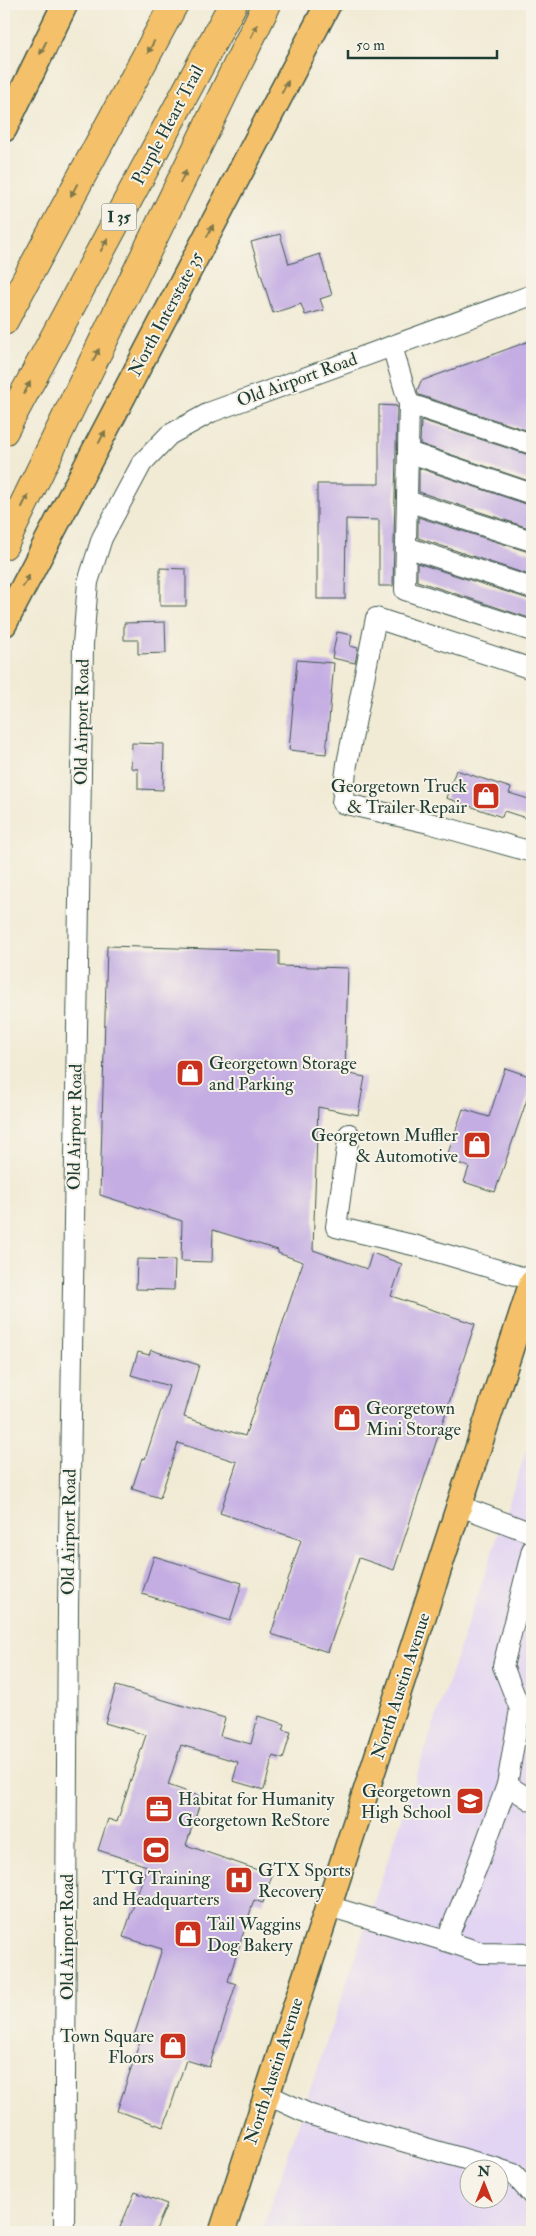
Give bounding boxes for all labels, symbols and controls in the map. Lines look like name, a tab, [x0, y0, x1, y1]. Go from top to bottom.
one-way arrow	[250, 24, 258, 38]
scale bar	[348, 28, 497, 60]
text: 50 m	[356, 36, 385, 55]
one-way arrow	[147, 39, 155, 54]
one-way arrow	[39, 40, 48, 55]
street label: Purple Heart Trail	[127, 61, 209, 189]
one-way arrow	[281, 79, 289, 94]
one-way arrow	[179, 170, 187, 184]
one-way arrow	[70, 183, 78, 197]
road number: I 35	[102, 203, 136, 230]
one-way arrow	[206, 223, 214, 238]
one-way arrow	[100, 237, 108, 252]
street label: North Interstate 35	[123, 248, 209, 380]
one-way arrow	[92, 348, 100, 362]
street label: Old Airport Road	[234, 348, 360, 412]
one-way arrow	[23, 380, 31, 395]
one-way arrow	[98, 429, 106, 444]
one-way arrow	[21, 494, 29, 508]
one-way arrow	[22, 573, 30, 588]
street label: Old Airport Road	[69, 658, 95, 785]
place label: Georgetown Truck & Trailer Repair	[331, 775, 467, 819]
shop icon: Georgetown Truck & Trailer Repair	[471, 781, 501, 811]
place label: Georgetown Storage and Parking	[209, 1052, 357, 1096]
shop icon: Georgetown Storage and Parking	[175, 1058, 205, 1088]
street label: Old Airport Road	[62, 1063, 88, 1190]
place label: Georgetown Muffler & Automotive	[311, 1124, 458, 1168]
shop icon: Georgetown Muffler & Automotive	[462, 1130, 492, 1160]
place label: Georgetown Mini Storage	[366, 1397, 461, 1441]
shop icon: Georgetown Mini Storage	[332, 1403, 362, 1433]
street label: Old Airport Road	[56, 1468, 82, 1595]
street label: North Austin Avenue	[366, 1609, 436, 1762]
place label: Georgetown High School	[361, 1780, 451, 1824]
school or university icon: Georgetown High School	[455, 1786, 485, 1816]
place label: Habitat for Humanity Georgetown ReStore	[178, 1788, 335, 1832]
office icon: Habitat for Humanity Georgetown ReStore	[144, 1794, 174, 1824]
sports icon: TTG Training and Headquarters	[141, 1835, 171, 1865]
place label: GTX Sports Recovery	[258, 1859, 351, 1903]
hospital icon: GTX Sports Recovery	[224, 1865, 254, 1895]
place label: TTG Training and Headquarters	[93, 1867, 219, 1911]
street label: Old Airport Road	[56, 1874, 79, 2000]
place label: Tail Waggins Dog Bakery	[207, 1913, 301, 1957]
shop icon: Tail Waggins Dog Bakery	[173, 1919, 203, 1949]
street label: North Austin Avenue	[239, 1994, 309, 2147]
place label: Town Square Floors	[60, 2025, 154, 2069]
shop icon: Town Square Floors	[158, 2031, 188, 2061]
north arrow	[458, 2158, 508, 2208]
text: N	[477, 2163, 491, 2180]

